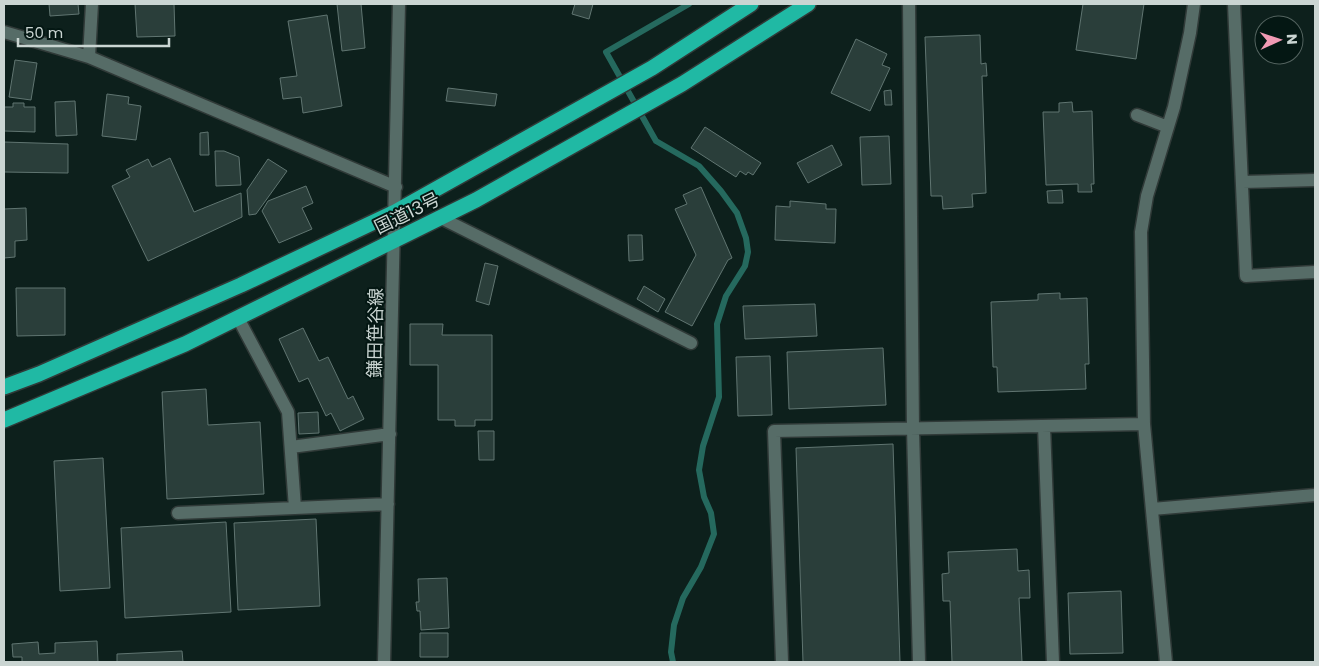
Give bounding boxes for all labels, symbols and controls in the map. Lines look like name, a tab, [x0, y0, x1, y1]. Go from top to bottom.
scale bar	[18, 15, 169, 47]
north arrow	[1254, 15, 1304, 65]
text: 50 m	[25, 22, 63, 43]
text: N	[1282, 34, 1302, 45]
street label: 国道13号	[370, 186, 444, 240]
street label: 鎌田笹谷線	[362, 288, 388, 378]

